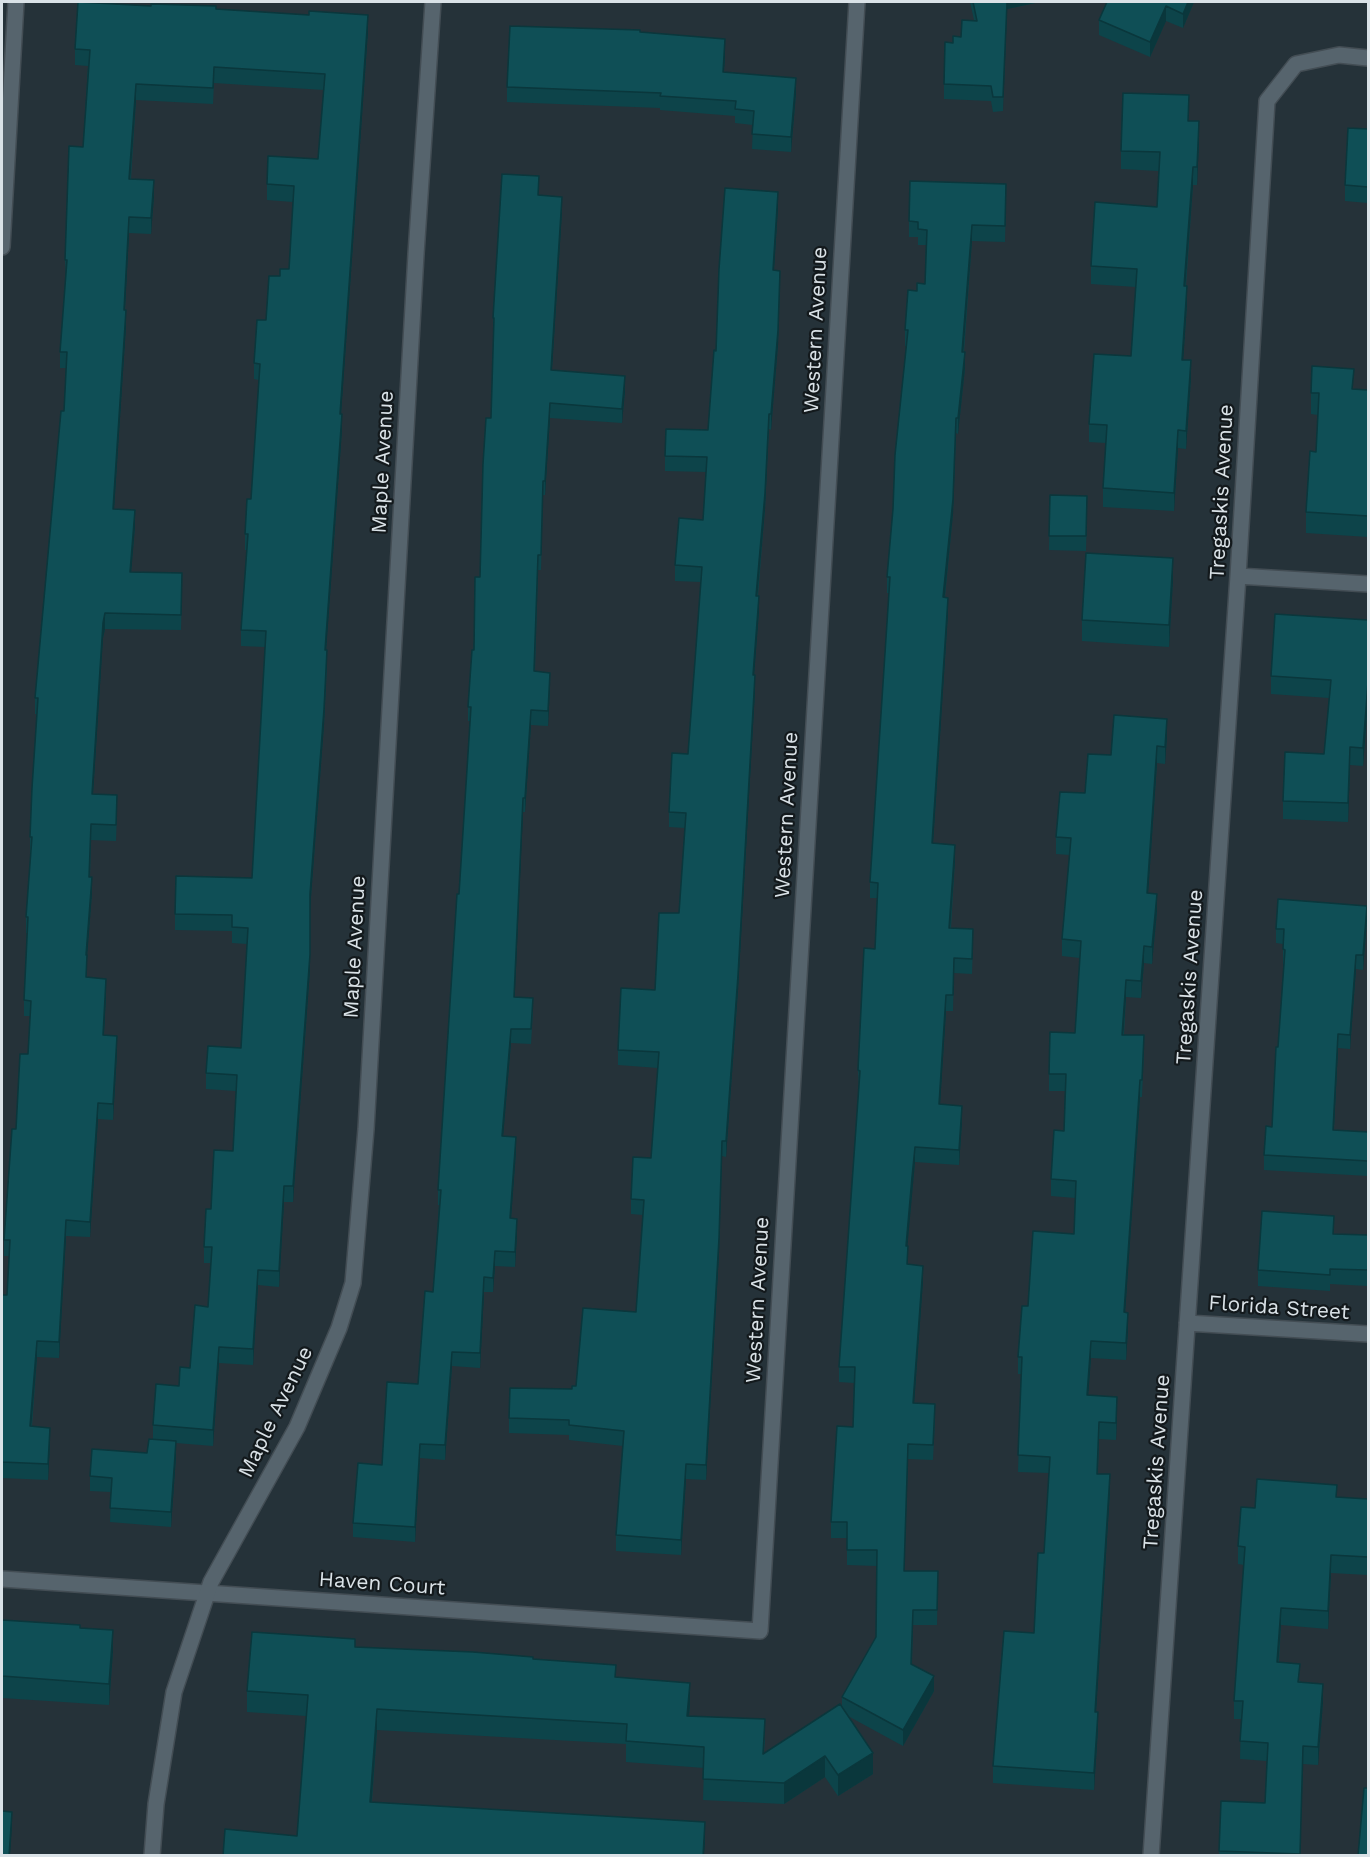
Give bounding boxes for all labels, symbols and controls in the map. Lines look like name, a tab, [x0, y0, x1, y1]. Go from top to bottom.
street label: Western Avenue	[799, 246, 833, 414]
street label: Maple Avenue	[367, 390, 399, 534]
street label: Tregaskis Avenue	[1205, 404, 1239, 580]
street label: Western Avenue	[770, 731, 804, 899]
street label: Maple Avenue	[339, 875, 371, 1019]
street label: Tregaskis Avenue	[1171, 888, 1209, 1066]
street label: Western Avenue	[741, 1216, 775, 1384]
street label: Florida Street	[1208, 1290, 1350, 1326]
street label: Maple Avenue	[233, 1342, 319, 1482]
street label: Tregaskis Avenue	[1138, 1373, 1176, 1551]
street label: Haven Court	[318, 1567, 446, 1601]

